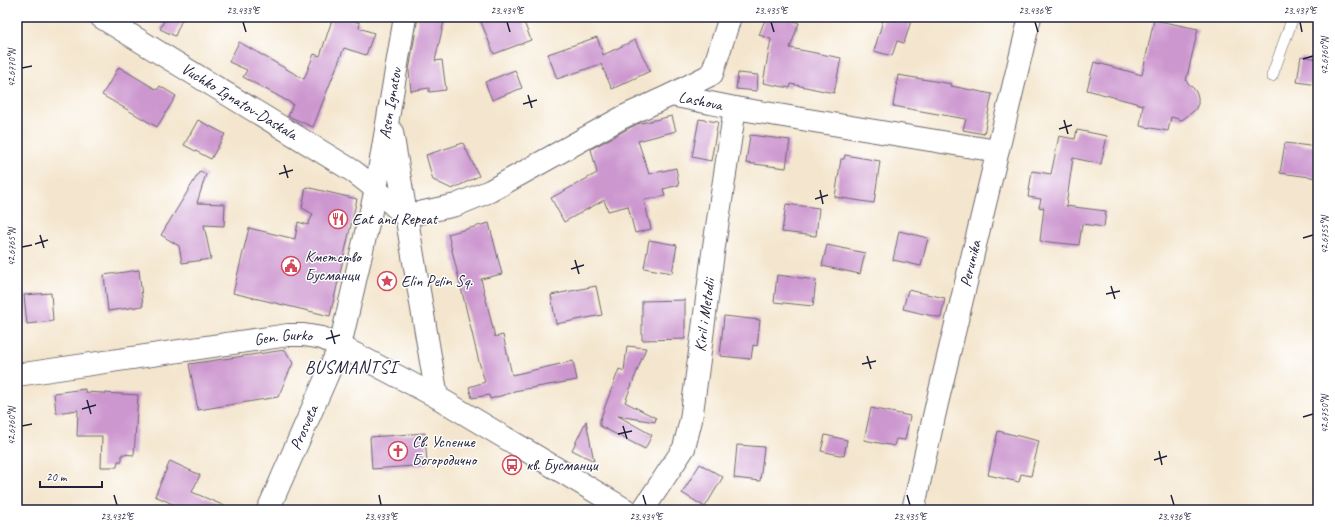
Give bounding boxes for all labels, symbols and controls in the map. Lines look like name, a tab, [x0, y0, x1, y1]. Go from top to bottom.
text: 23.433°E	[227, 4, 261, 17]
text: 23.434°E	[491, 4, 525, 17]
text: 23.435°E	[755, 4, 789, 17]
text: 23.436°E	[1019, 4, 1053, 17]
text: 23.437°E	[1284, 4, 1318, 17]
text: 42.6760°N	[1318, 35, 1331, 75]
text: 42.6770°N	[5, 47, 18, 87]
street label: Vuchko Ignatov-Daskala	[178, 58, 302, 145]
street label: Asen Ignatov	[375, 65, 407, 140]
street label: Lashova	[677, 87, 725, 115]
restaurant icon: Eat and Repeat	[327, 208, 349, 230]
place label: Eat and Repeat	[352, 209, 439, 229]
text: 42.6755°N	[1318, 214, 1331, 254]
text: 42.6765°N	[5, 226, 18, 266]
street label: Perunika	[955, 237, 986, 289]
place label: Кметство Бусманци	[305, 247, 363, 285]
public building icon: Кметство Бусманци	[280, 255, 302, 277]
place icon: Elin Pelin Sq.	[376, 270, 398, 292]
place label: Elin Pelin Sq.	[401, 271, 473, 291]
street label: Kiril i Metodii	[690, 275, 720, 353]
street label: Gen. Gurko	[253, 325, 316, 350]
district label: BUSMANTSI	[305, 356, 400, 378]
text: 42.6750°N	[1318, 393, 1331, 433]
street label: Prosveta	[286, 401, 323, 453]
text: 42.6760°N	[5, 405, 18, 445]
place label: Св. Успение Богородично	[412, 432, 478, 470]
church icon: Св. Успение Богородично	[387, 440, 409, 462]
bus stop icon: кв. Бусманци	[501, 454, 523, 476]
place label: кв. Бусманци	[526, 455, 599, 475]
scale bar	[40, 463, 102, 489]
text: 20 m	[46, 469, 68, 485]
text: 23.432°E	[101, 510, 135, 523]
text: 23.433°E	[365, 510, 399, 523]
text: 23.434°E	[630, 510, 664, 523]
text: 23.435°E	[894, 510, 928, 523]
text: 23.436°E	[1158, 510, 1192, 523]

